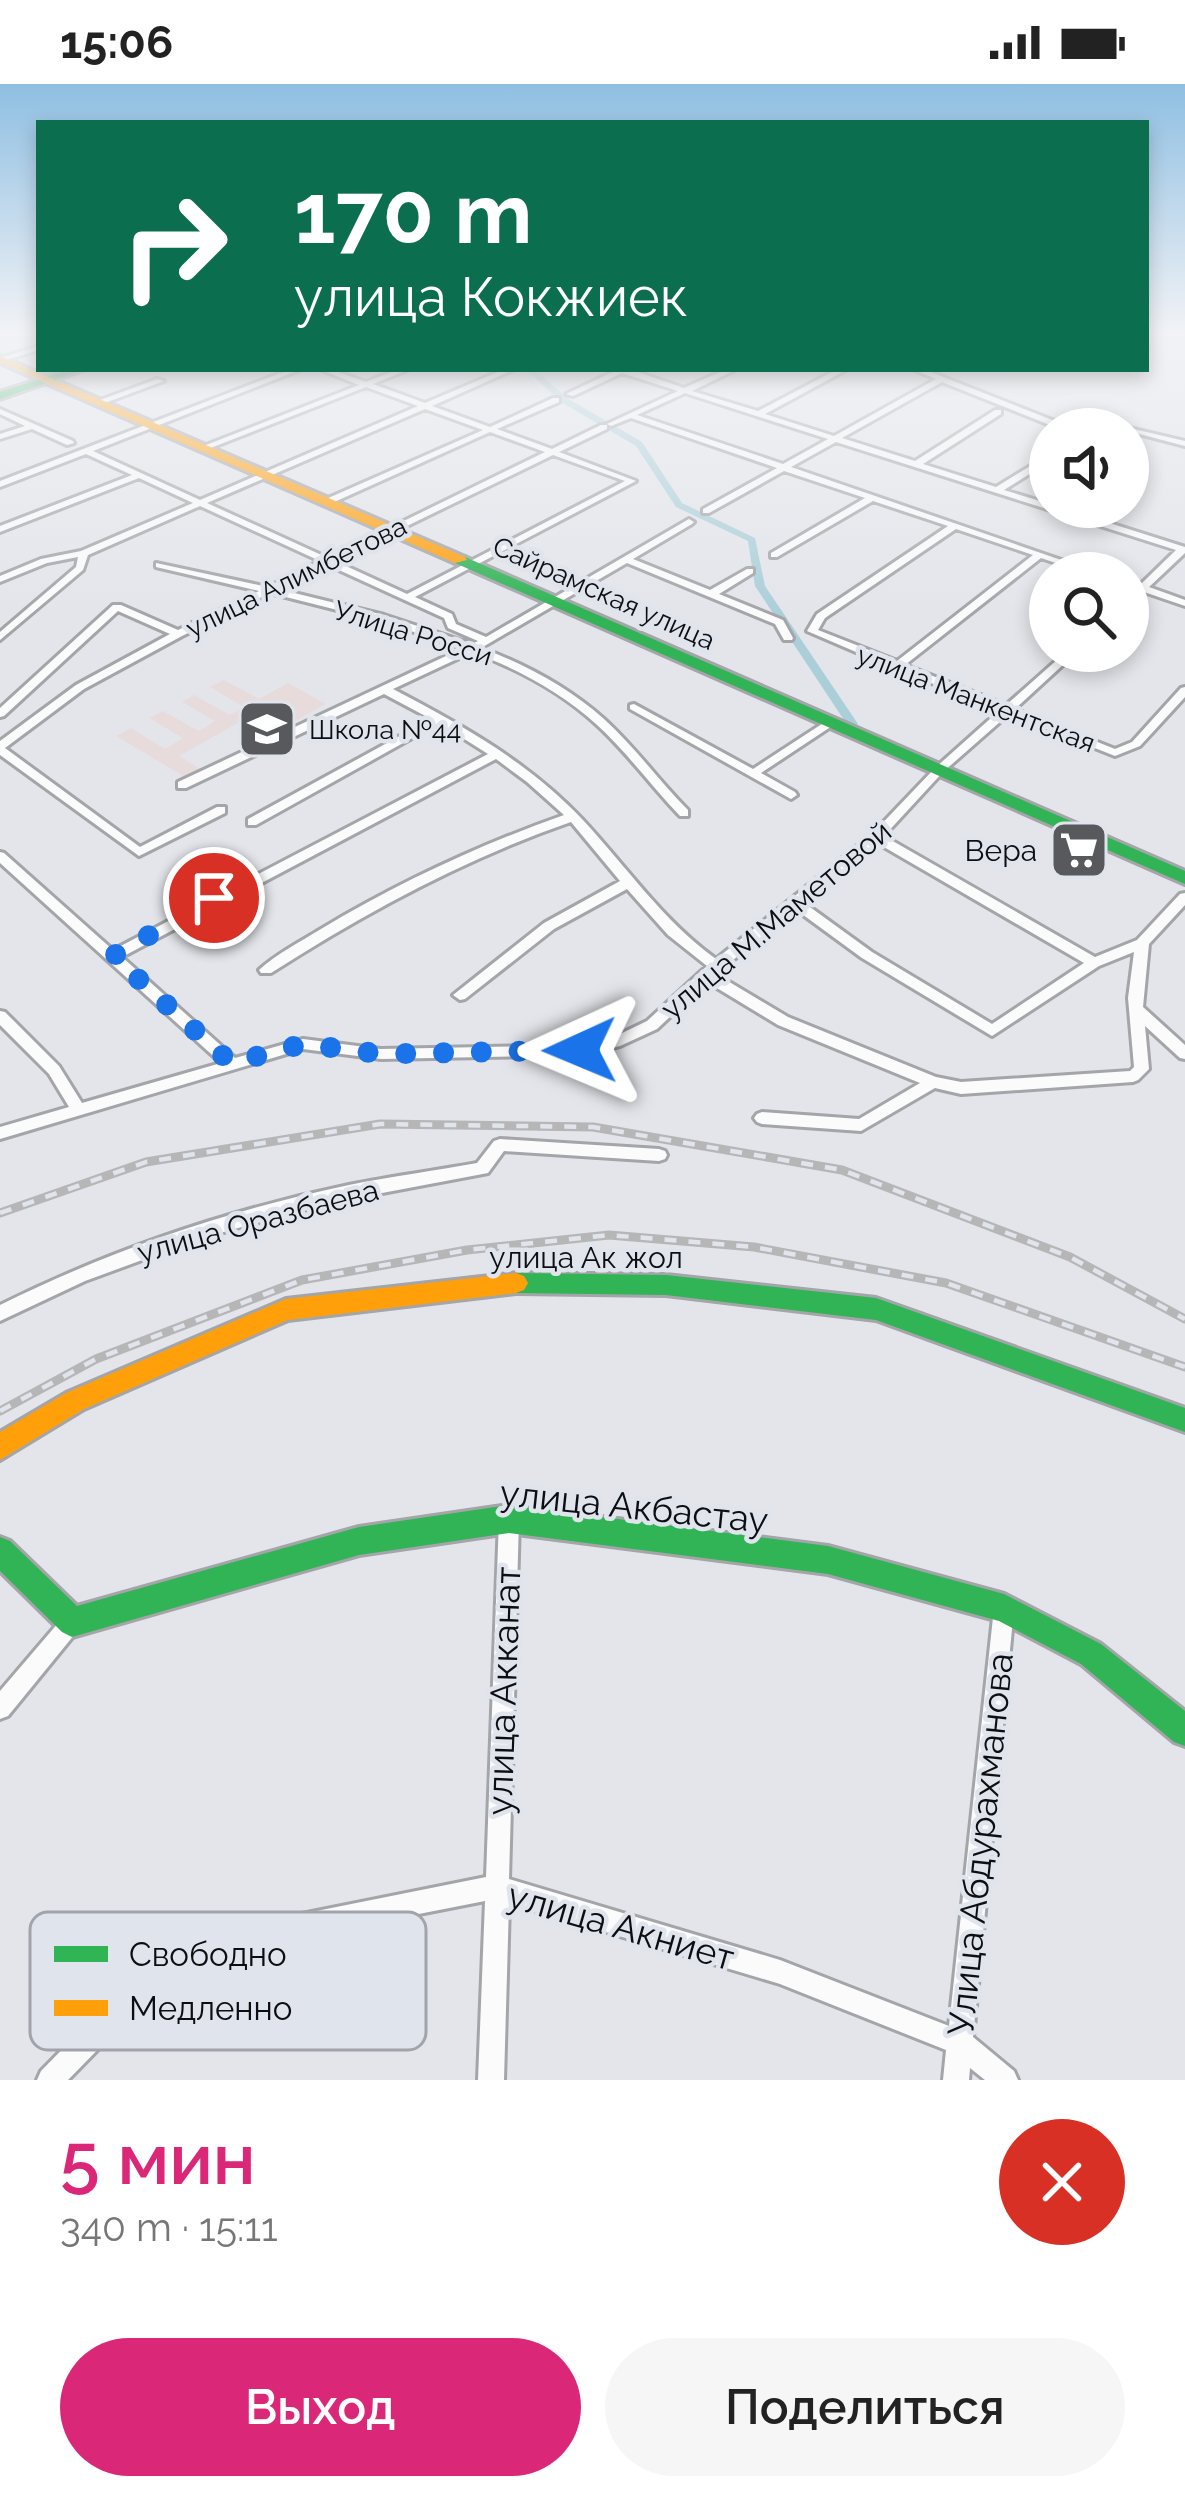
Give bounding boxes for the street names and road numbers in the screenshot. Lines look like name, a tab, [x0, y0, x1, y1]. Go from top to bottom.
street label: улица Алимбетова	[181, 510, 411, 644]
street label: Сайрамская улица	[488, 530, 720, 656]
street label: Улица Росси	[330, 594, 496, 672]
street label: улица Манкентская	[853, 639, 1099, 759]
street label: улица М.Маметовой	[654, 814, 898, 1026]
street label: улица Оразбаева	[134, 1172, 382, 1270]
street label: улица Ак жол	[489, 1240, 683, 1275]
street label: улица Акбастау	[498, 1471, 770, 1541]
street label: улица Акканат	[478, 1566, 528, 1816]
street label: Улица Абдурахманова	[939, 1651, 1021, 2037]
street label: улица Акниет	[503, 1874, 739, 1978]

